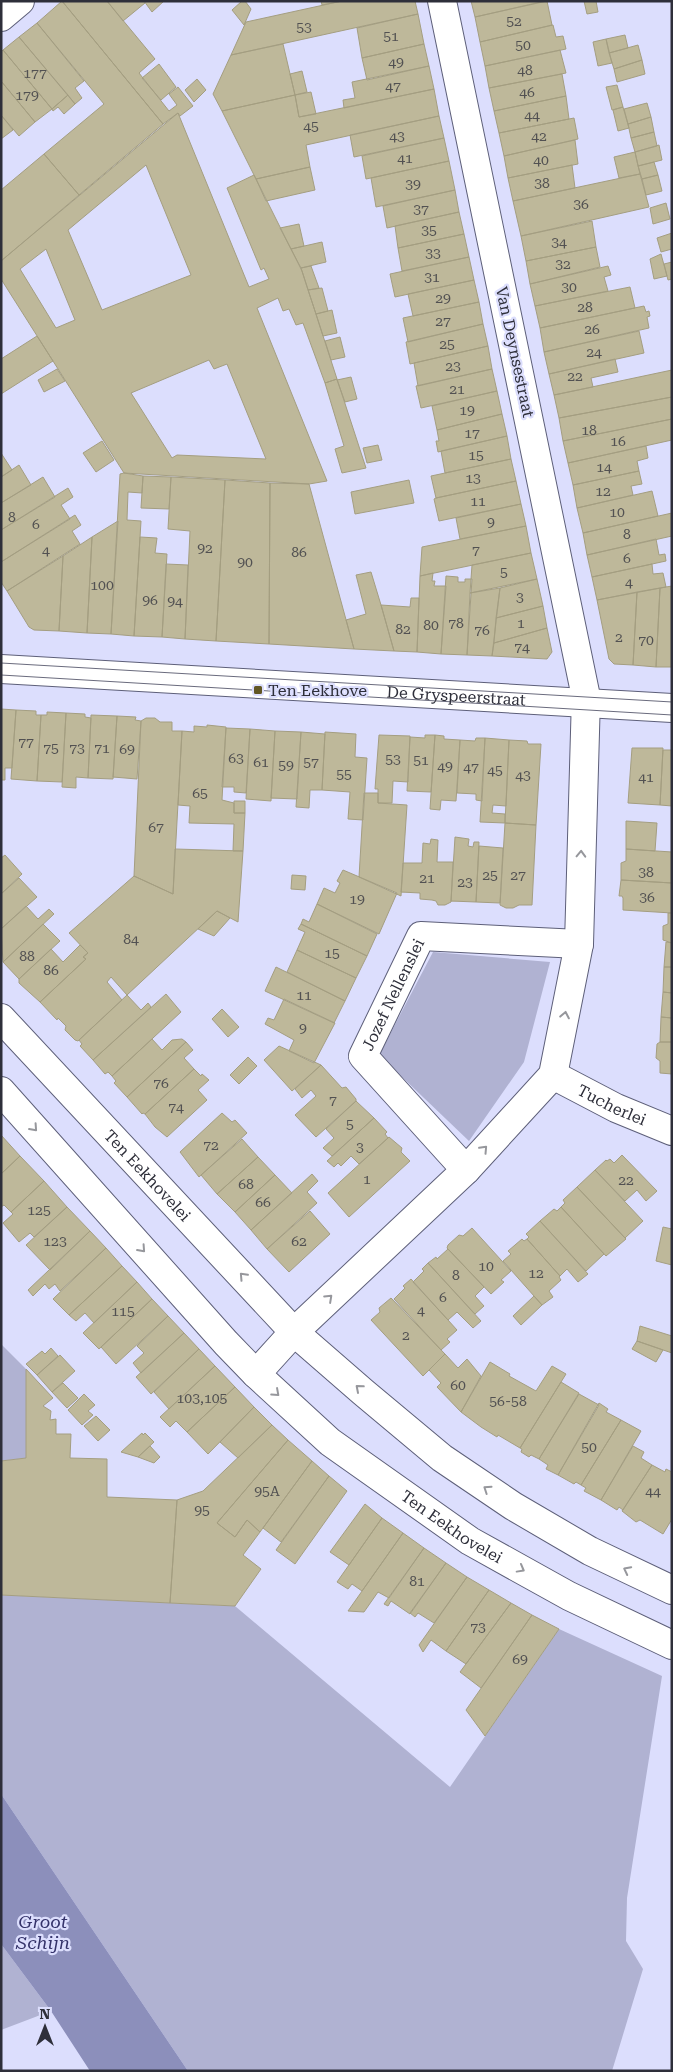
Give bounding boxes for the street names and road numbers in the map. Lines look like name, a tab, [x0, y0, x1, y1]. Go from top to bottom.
street label: Van Deynsestraat	[492, 285, 538, 419]
street label: De Gryspeerstraat	[386, 682, 526, 709]
street label: Jozef Nellenslei	[358, 935, 428, 1053]
street label: Tucherlei	[574, 1080, 649, 1129]
street label: Ten Eekhovelei	[101, 1126, 195, 1225]
street label: Ten Eekhovelei	[398, 1486, 506, 1567]

